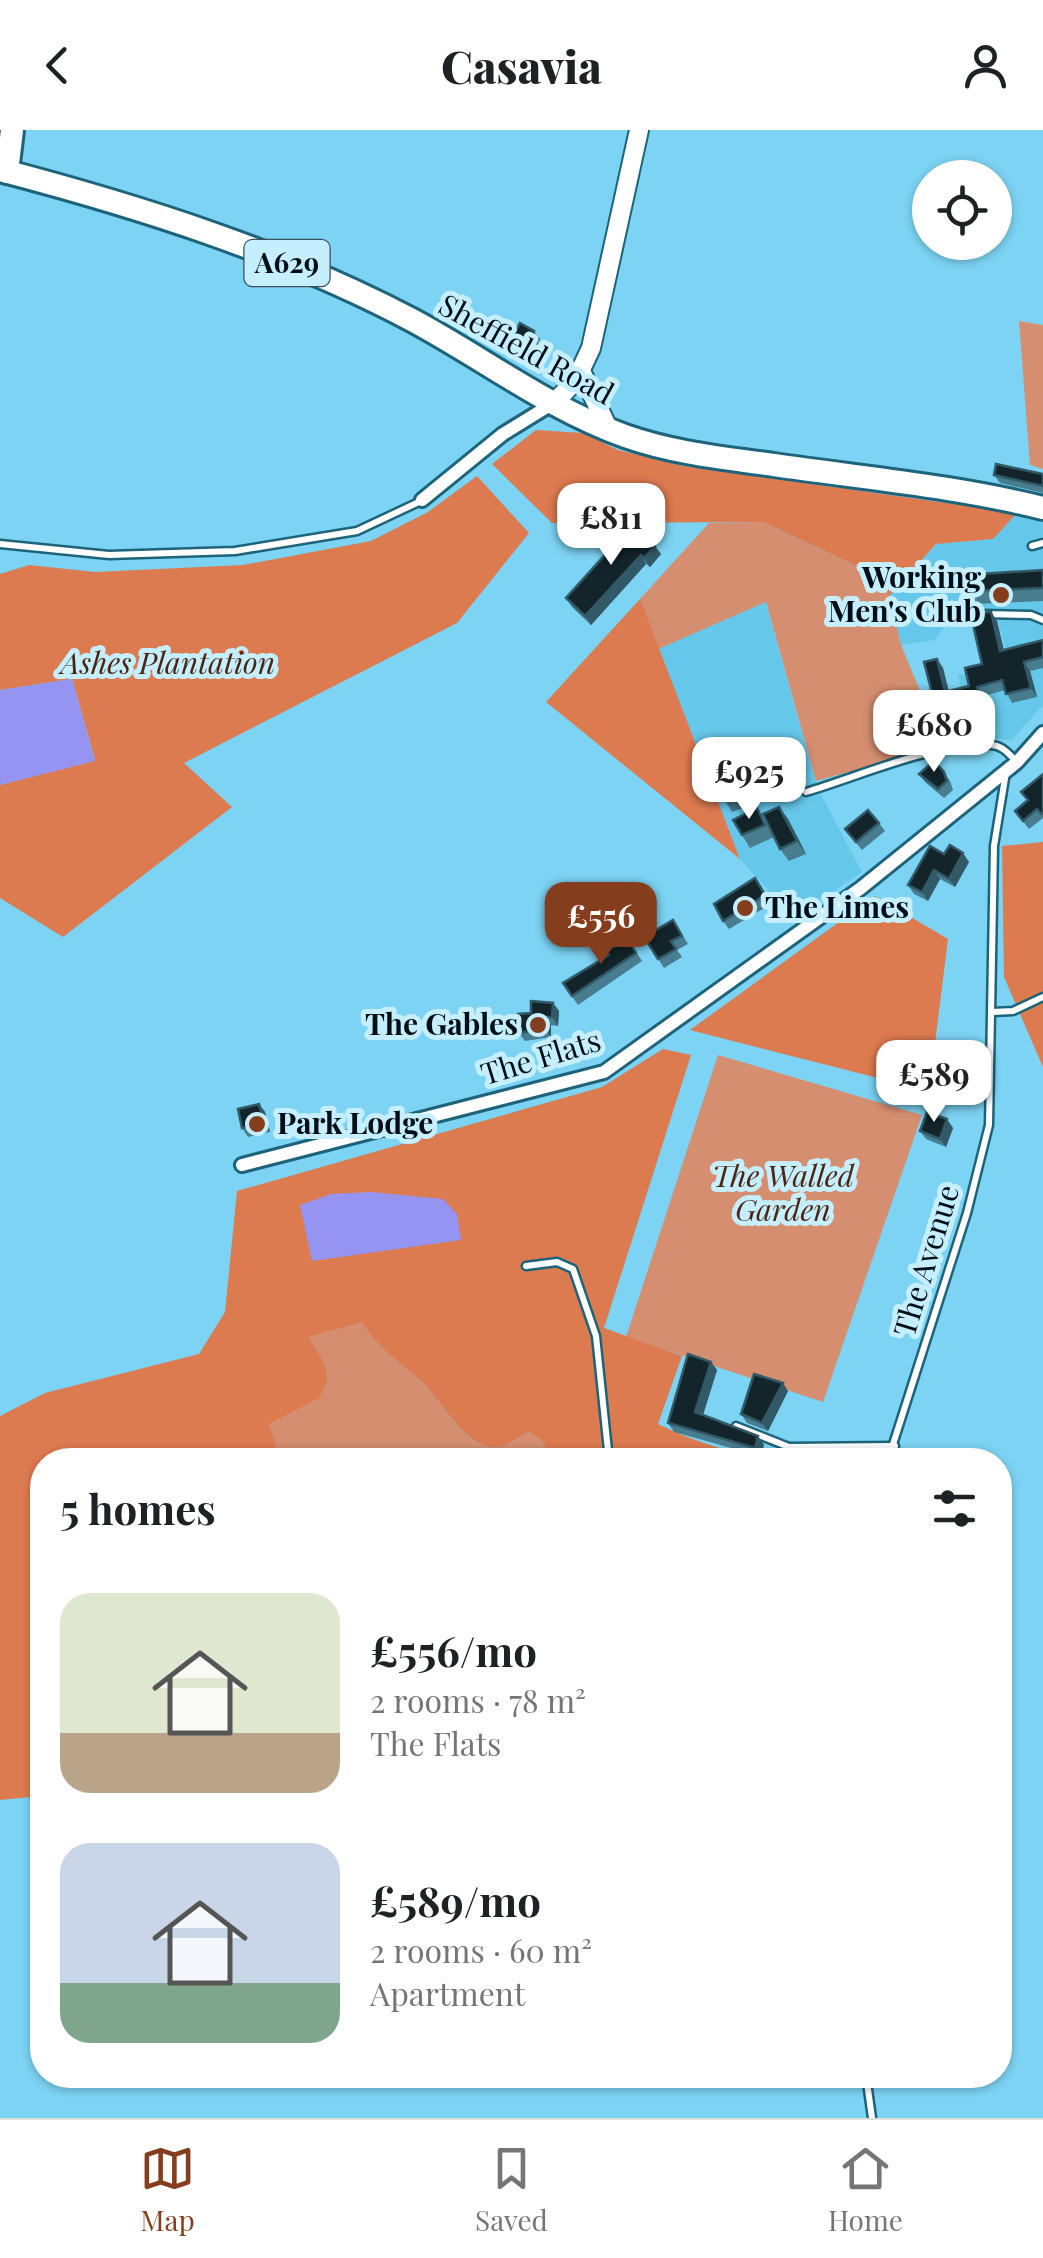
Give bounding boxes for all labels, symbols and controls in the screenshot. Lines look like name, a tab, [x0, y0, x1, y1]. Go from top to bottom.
text: Casavia	[441, 35, 602, 95]
icon: back	[30, 38, 85, 93]
icon: person	[958, 38, 1013, 93]
map controls	[912, 160, 1012, 260]
button: locate	[912, 160, 1012, 260]
road number: A629	[244, 240, 330, 286]
street label: Sheffield Road	[432, 284, 621, 413]
pin: £811	[552, 483, 670, 568]
text: £811	[579, 494, 643, 537]
place label: Working Men's Club	[828, 556, 981, 630]
marker: Working Men's Club	[990, 584, 1012, 606]
park label: Ashes Plantation	[58, 642, 275, 682]
pin: £680	[875, 690, 993, 775]
text: £680	[895, 701, 973, 744]
pin: £925	[690, 737, 808, 822]
text: £925	[714, 748, 784, 791]
pin: £556	[542, 882, 660, 967]
place label: The Limes	[765, 886, 909, 926]
text: £556	[567, 893, 635, 936]
marker: The Limes	[734, 897, 756, 919]
place label: The Gables	[365, 1003, 518, 1043]
marker: The Gables	[527, 1014, 549, 1036]
street label: The Flats	[476, 1019, 605, 1093]
pin: £589	[875, 1040, 993, 1125]
text: £589	[898, 1051, 970, 1094]
place label: Park Lodge	[277, 1102, 434, 1142]
marker: Park Lodge	[246, 1113, 268, 1135]
park label: The Walled Garden	[712, 1155, 855, 1229]
street label: The Avenue	[883, 1180, 967, 1341]
text: 5 homes	[60, 1480, 216, 1536]
icon: filters	[927, 1481, 982, 1536]
text: £556/mo	[370, 1622, 537, 1678]
icon: home	[140, 1633, 260, 1753]
text: 2 rooms · 78 m²	[370, 1678, 586, 1721]
text: The Flats	[370, 1721, 501, 1764]
text: £589/mo	[370, 1872, 541, 1928]
icon: home	[140, 1883, 260, 2003]
text: 2 rooms · 60 m²	[370, 1928, 592, 1971]
text: Apartment	[370, 1971, 525, 2014]
tab: Map	[140, 2141, 195, 2238]
tab: Saved	[475, 2141, 548, 2238]
tab: Home	[828, 2141, 903, 2238]

